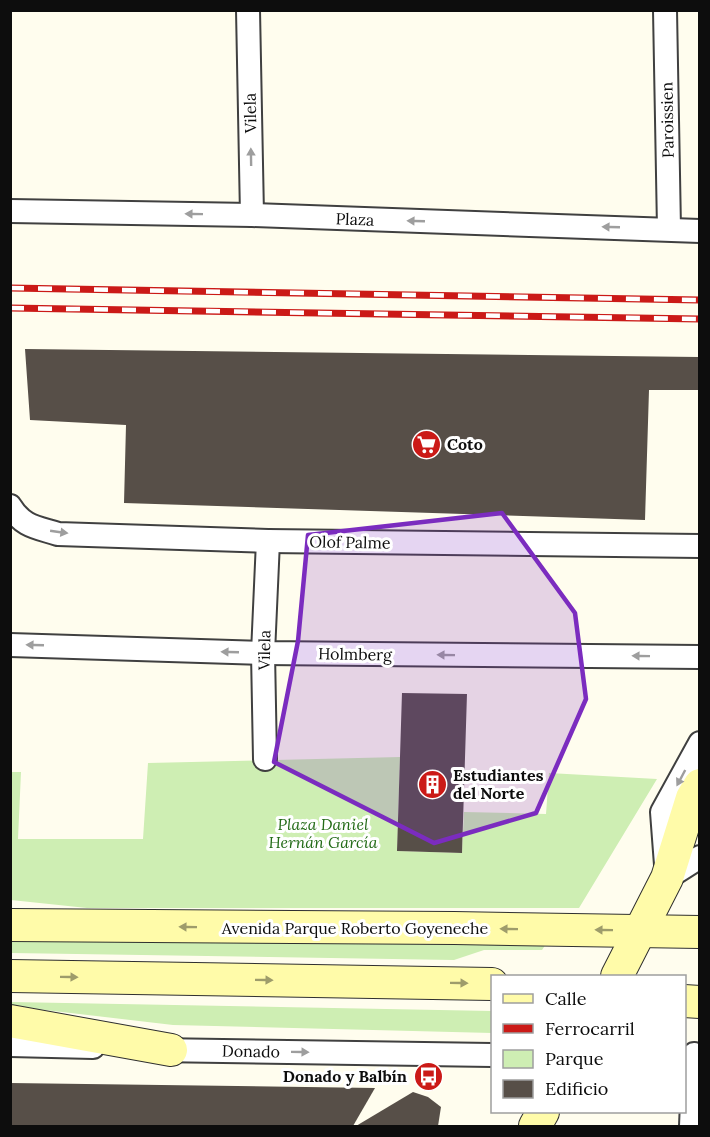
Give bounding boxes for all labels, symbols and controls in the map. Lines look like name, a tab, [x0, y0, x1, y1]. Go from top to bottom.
street label: Paroissien	[656, 81, 678, 158]
street label: Vilela	[240, 93, 260, 134]
one-way arrow	[246, 147, 256, 166]
street label: Plaza	[335, 208, 375, 230]
one-way arrow	[184, 209, 203, 219]
one-way arrow	[406, 216, 425, 225]
one-way arrow	[601, 223, 620, 232]
supermarket icon: Coto	[410, 428, 442, 460]
place label: Coto	[447, 434, 483, 454]
one-way arrow	[50, 528, 69, 537]
street label: Olof Palme	[309, 531, 391, 553]
street label: Vilela	[254, 630, 274, 671]
one-way arrow	[26, 641, 45, 650]
street label: Holmberg	[318, 643, 393, 665]
one-way arrow	[221, 647, 240, 656]
one-way arrow	[437, 650, 456, 659]
one-way arrow	[632, 651, 651, 661]
place label: Estudiantes del Norte	[453, 765, 544, 803]
building icon: Estudiantes del Norte	[416, 768, 448, 800]
one-way arrow	[676, 770, 686, 787]
park label: Plaza Daniel Hernán García	[268, 814, 378, 852]
street label: Avenida Parque Roberto Goyeneche	[221, 918, 489, 938]
one-way arrow	[178, 922, 197, 932]
one-way arrow	[499, 924, 518, 934]
one-way arrow	[594, 926, 613, 935]
one-way arrow	[59, 972, 78, 982]
one-way arrow	[254, 975, 273, 985]
legend	[491, 975, 686, 1113]
one-way arrow	[449, 979, 468, 988]
text: Calle	[545, 987, 587, 1010]
text: Ferrocarril	[545, 1017, 635, 1040]
street label: Donado	[222, 1040, 280, 1062]
one-way arrow	[290, 1047, 309, 1057]
text: Parque	[545, 1047, 604, 1070]
bus stop icon: Donado y Balbín	[412, 1060, 444, 1092]
place label: Donado y Balbín	[283, 1066, 407, 1086]
text: Edificio	[545, 1077, 608, 1100]

